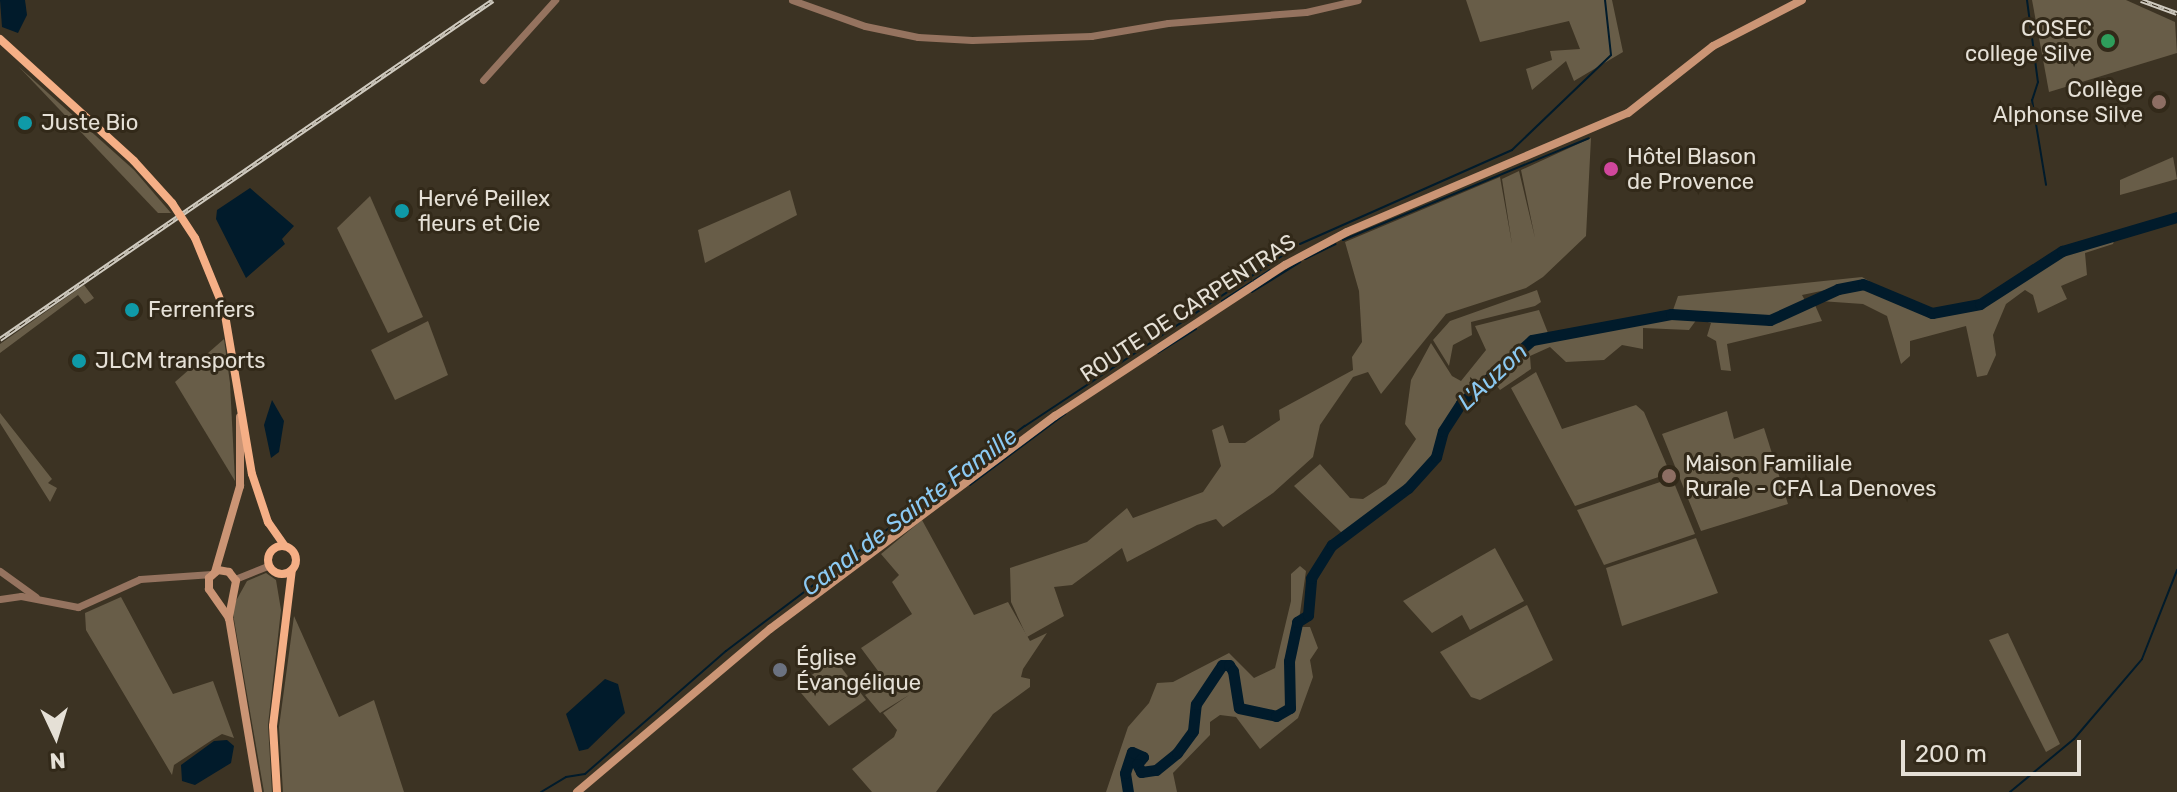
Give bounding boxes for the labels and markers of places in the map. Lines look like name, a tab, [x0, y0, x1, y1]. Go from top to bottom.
place label: COSEC college Silve	[1965, 15, 2092, 66]
marker: COSEC college Silve	[2099, 32, 2117, 50]
place label: Collège Alphonse Silve	[1993, 76, 2143, 128]
marker: Collège Alphonse Silve	[2150, 93, 2168, 111]
place label: Juste Bio	[41, 110, 138, 136]
marker: Juste Bio	[16, 114, 34, 132]
place label: Hôtel Blason de Provence	[1627, 143, 1756, 194]
marker: Hôtel Blason de Provence	[1602, 160, 1620, 178]
place label: Hervé Peillex fleurs et Cie	[418, 185, 550, 236]
marker: Hervé Peillex fleurs et Cie	[393, 202, 411, 220]
place label: Ferrenfers	[148, 297, 255, 323]
marker: Ferrenfers	[123, 301, 141, 319]
place label: JLCM transports	[95, 348, 266, 374]
marker: JLCM transports	[70, 352, 88, 370]
place label: Maison Familiale Rurale - CFA La Denoves	[1685, 450, 1937, 502]
marker: Maison Familiale Rurale - CFA La Denoves	[1660, 467, 1678, 485]
place label: Église Évangélique	[796, 644, 921, 696]
marker: Église Évangélique	[771, 661, 789, 679]

